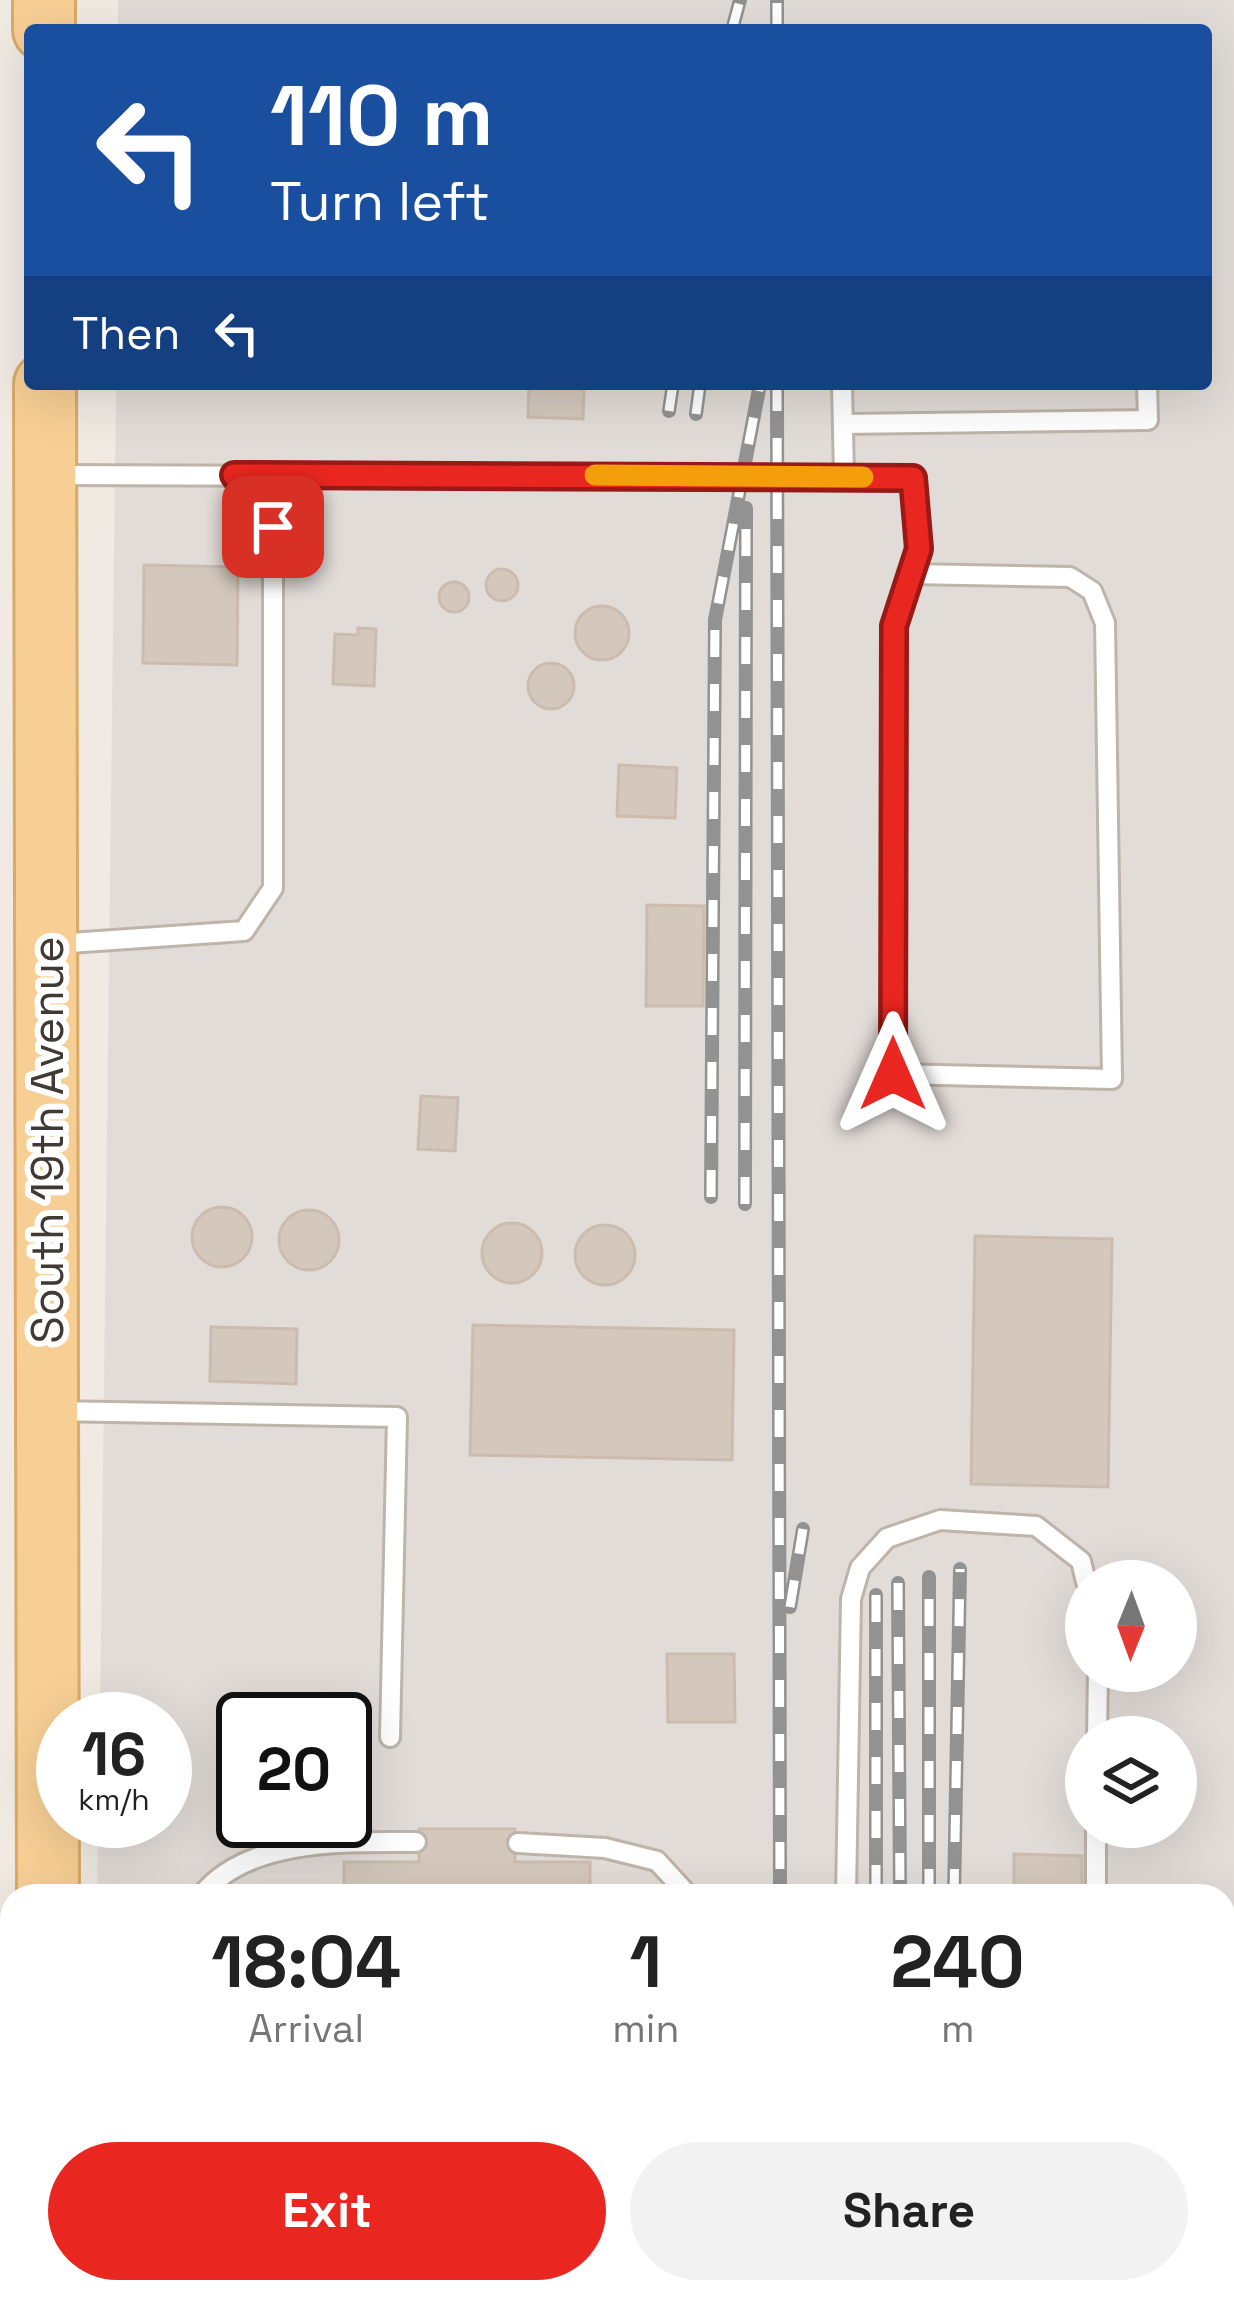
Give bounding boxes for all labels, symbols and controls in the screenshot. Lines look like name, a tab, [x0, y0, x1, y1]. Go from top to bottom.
text: 110 m	[270, 62, 493, 170]
icon: left	[72, 72, 228, 228]
text: Turn left	[270, 167, 490, 236]
icon: left	[204, 300, 270, 366]
text: Then	[72, 305, 180, 362]
pin	[222, 476, 324, 578]
icon: arrive	[240, 494, 306, 560]
street label: South 19th Avenue	[19, 936, 76, 1344]
position arrow	[830, 1011, 956, 1137]
north arrow	[1065, 1560, 1197, 1692]
map controls	[1065, 1560, 1197, 1848]
speed limit sign: 20	[216, 1692, 372, 1848]
text: 16	[82, 1716, 146, 1793]
button: layers	[1065, 1716, 1197, 1848]
text: km/h	[78, 1780, 150, 1819]
text: 18:04	[211, 1916, 401, 2008]
text: 1	[630, 1916, 662, 2008]
text: 240	[891, 1916, 1025, 2008]
text: Arrival	[248, 2004, 364, 2053]
text: min	[612, 2004, 679, 2053]
text: m	[941, 2004, 974, 2053]
button: Exit	[48, 2142, 606, 2280]
button: Share	[630, 2142, 1188, 2280]

